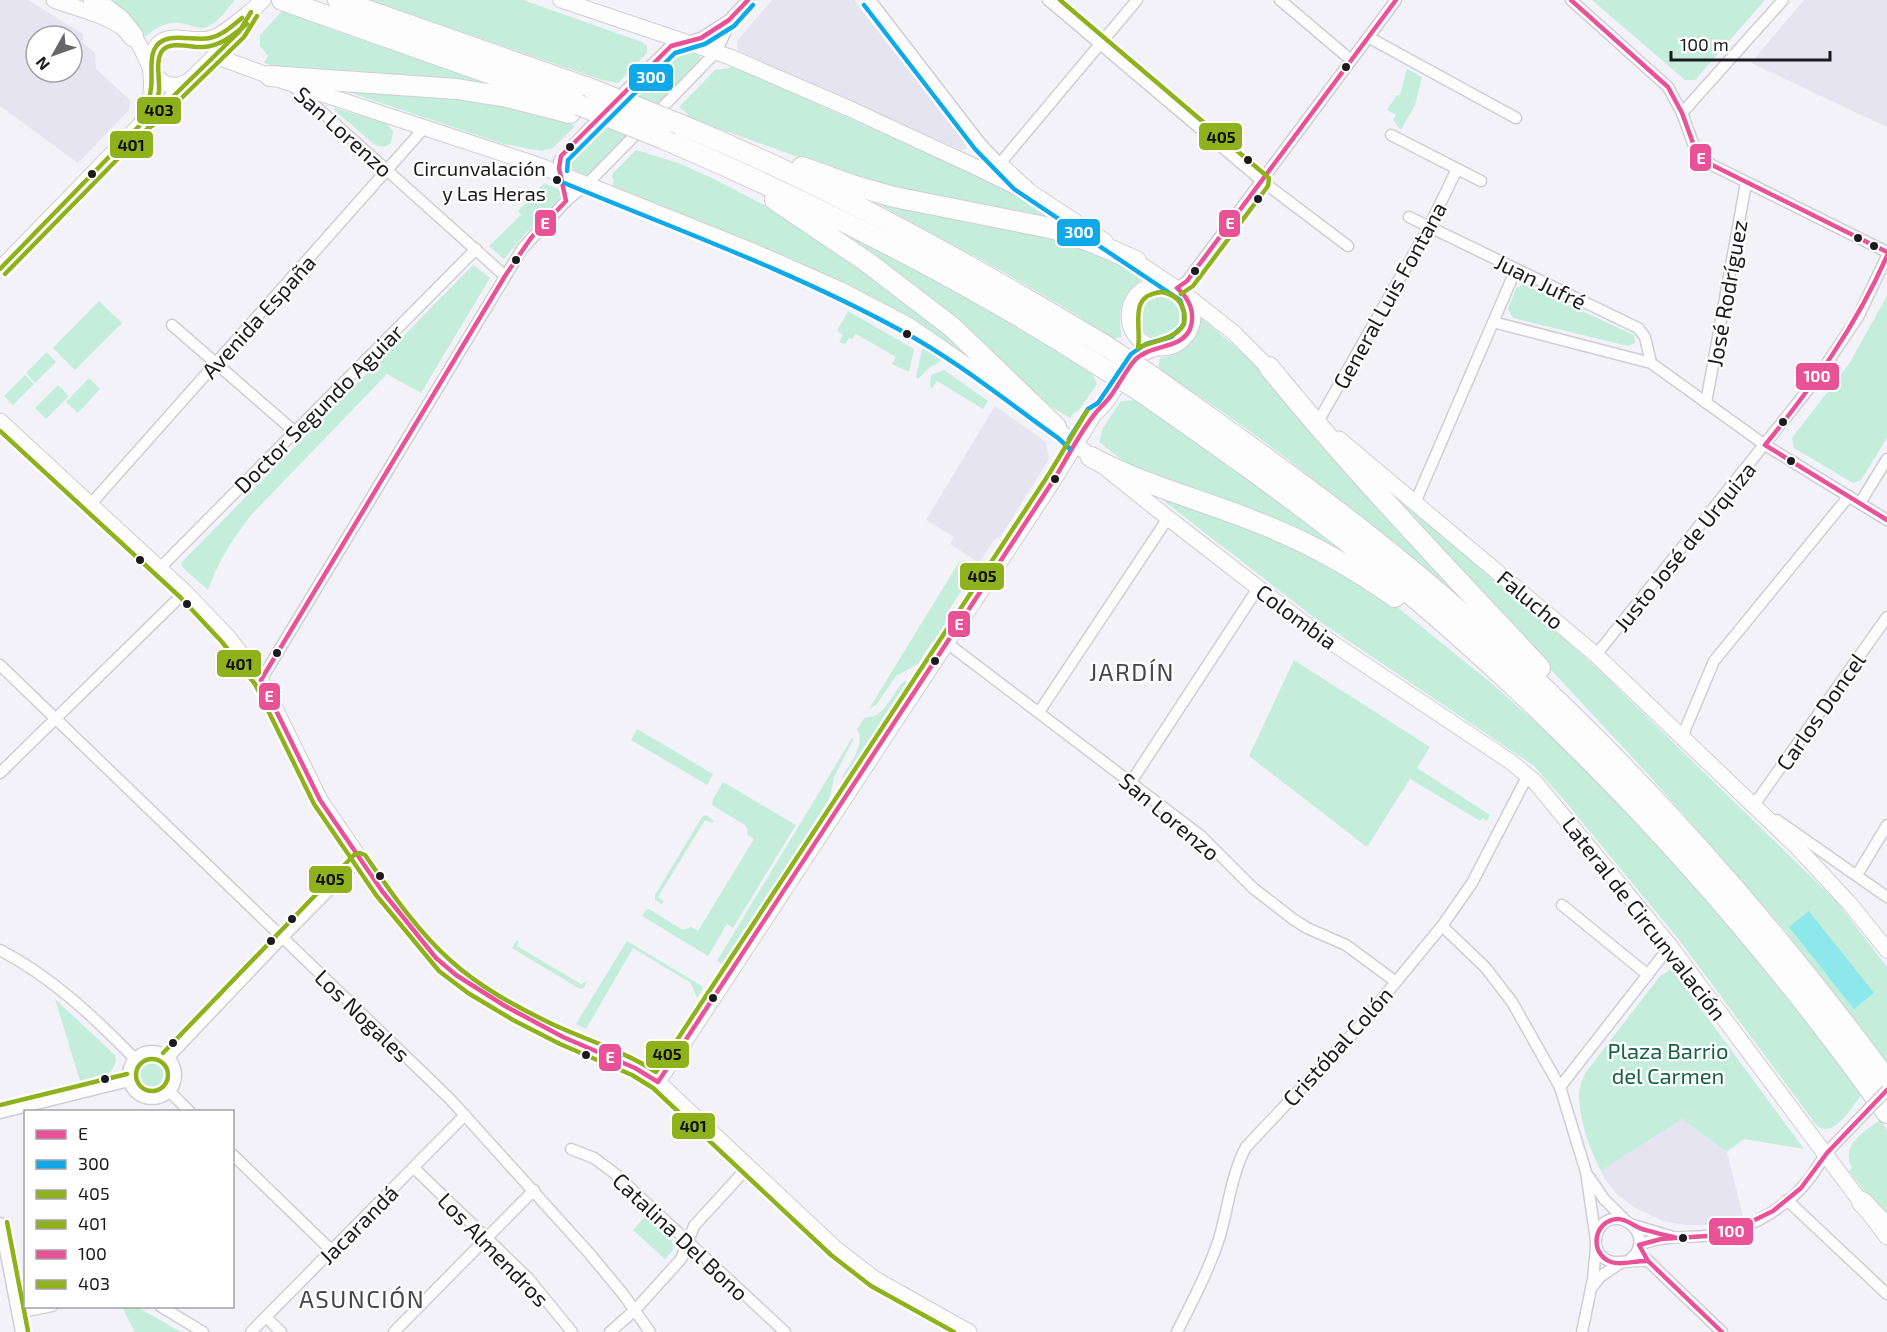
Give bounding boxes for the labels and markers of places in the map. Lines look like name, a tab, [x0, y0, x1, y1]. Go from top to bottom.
unlabelled marker	[1340, 61, 1352, 73]
unlabelled marker	[564, 141, 576, 153]
unlabelled marker	[1242, 154, 1254, 166]
place label: Circunvalación y Las Heras	[413, 156, 546, 205]
unlabelled marker	[86, 168, 98, 180]
marker: Circunvalación y Las Heras	[551, 174, 563, 186]
unlabelled marker	[1252, 193, 1264, 205]
unlabelled marker	[1852, 232, 1864, 244]
unlabelled marker	[1868, 240, 1880, 252]
unlabelled marker	[510, 254, 522, 266]
unlabelled marker	[1189, 265, 1201, 277]
unlabelled marker	[901, 328, 913, 340]
unlabelled marker	[1777, 416, 1789, 428]
unlabelled marker	[1785, 455, 1797, 467]
unlabelled marker	[1049, 473, 1061, 485]
unlabelled marker	[134, 554, 146, 566]
unlabelled marker	[181, 598, 193, 610]
unlabelled marker	[271, 647, 283, 659]
unlabelled marker	[929, 655, 941, 667]
unlabelled marker	[374, 870, 386, 882]
unlabelled marker	[286, 913, 298, 925]
unlabelled marker	[265, 935, 277, 947]
unlabelled marker	[707, 992, 719, 1004]
unlabelled marker	[167, 1037, 179, 1049]
unlabelled marker	[580, 1049, 592, 1061]
unlabelled marker	[99, 1073, 111, 1085]
unlabelled marker	[1677, 1232, 1689, 1244]

